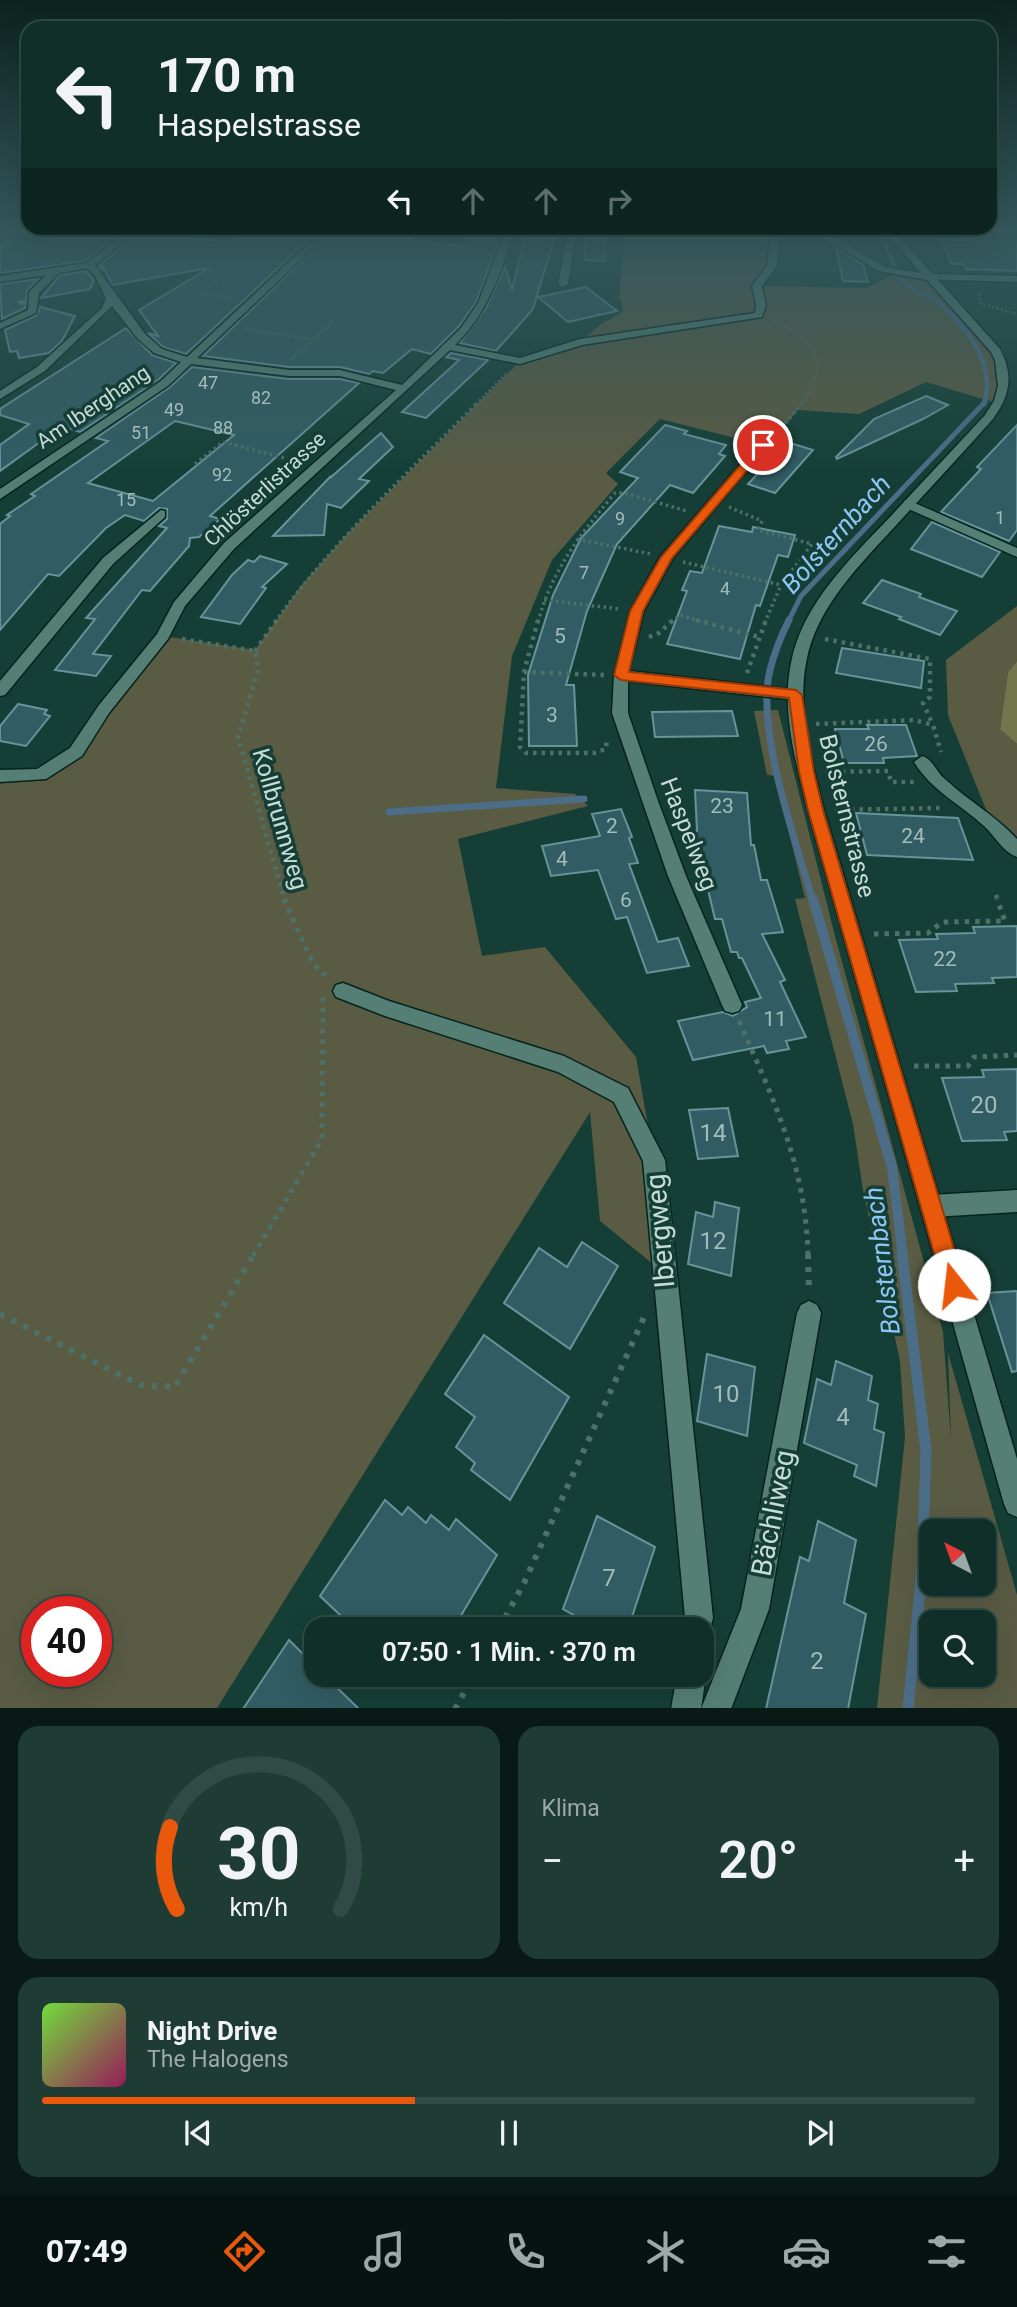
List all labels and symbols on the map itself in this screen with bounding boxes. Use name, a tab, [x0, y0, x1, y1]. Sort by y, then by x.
street label: Am Iberghang	[32, 360, 154, 454]
house number: 47	[198, 372, 218, 393]
house number: 82	[251, 387, 271, 408]
house number: 49	[164, 399, 184, 420]
pin	[733, 415, 793, 475]
house number: 88	[213, 417, 233, 438]
house number: 51	[131, 422, 151, 443]
street label: Chlösterlistrasse	[199, 427, 331, 551]
house number: 92	[212, 464, 232, 485]
water label: Bolsternbach	[775, 469, 897, 599]
house number: 15	[116, 489, 136, 510]
house number: 1	[995, 507, 1005, 528]
house number: 9	[615, 508, 625, 529]
house number: 7	[579, 562, 589, 583]
house number: 4	[720, 578, 730, 599]
house number: 5	[554, 624, 566, 648]
house number: 3	[546, 703, 558, 727]
street label: Bolsternstrasse	[813, 731, 881, 901]
house number: 26	[864, 732, 888, 756]
street label: Kollbrunnweg	[246, 745, 314, 893]
street label: Haspelweg	[655, 774, 723, 894]
house number: 23	[710, 794, 734, 818]
house number: 2	[606, 814, 618, 838]
house number: 24	[901, 824, 925, 848]
house number: 4	[556, 847, 568, 871]
house number: 6	[620, 888, 632, 912]
house number: 22	[933, 947, 957, 971]
house number: 11	[763, 1007, 787, 1031]
house number: 20	[971, 1091, 997, 1119]
house number: 14	[700, 1119, 726, 1147]
street label: Ibergweg	[639, 1172, 681, 1290]
water label: Bolsternbach	[858, 1186, 906, 1336]
house number: 12	[700, 1227, 726, 1255]
position arrow	[917, 1248, 991, 1322]
house number: 10	[713, 1380, 739, 1408]
house number: 4	[836, 1403, 850, 1431]
street label: Bächliweg	[745, 1447, 801, 1579]
north arrow	[919, 1519, 996, 1596]
house number: 7	[602, 1564, 616, 1592]
speed limit sign: 40	[21, 1596, 112, 1687]
house number: 2	[810, 1647, 824, 1675]

